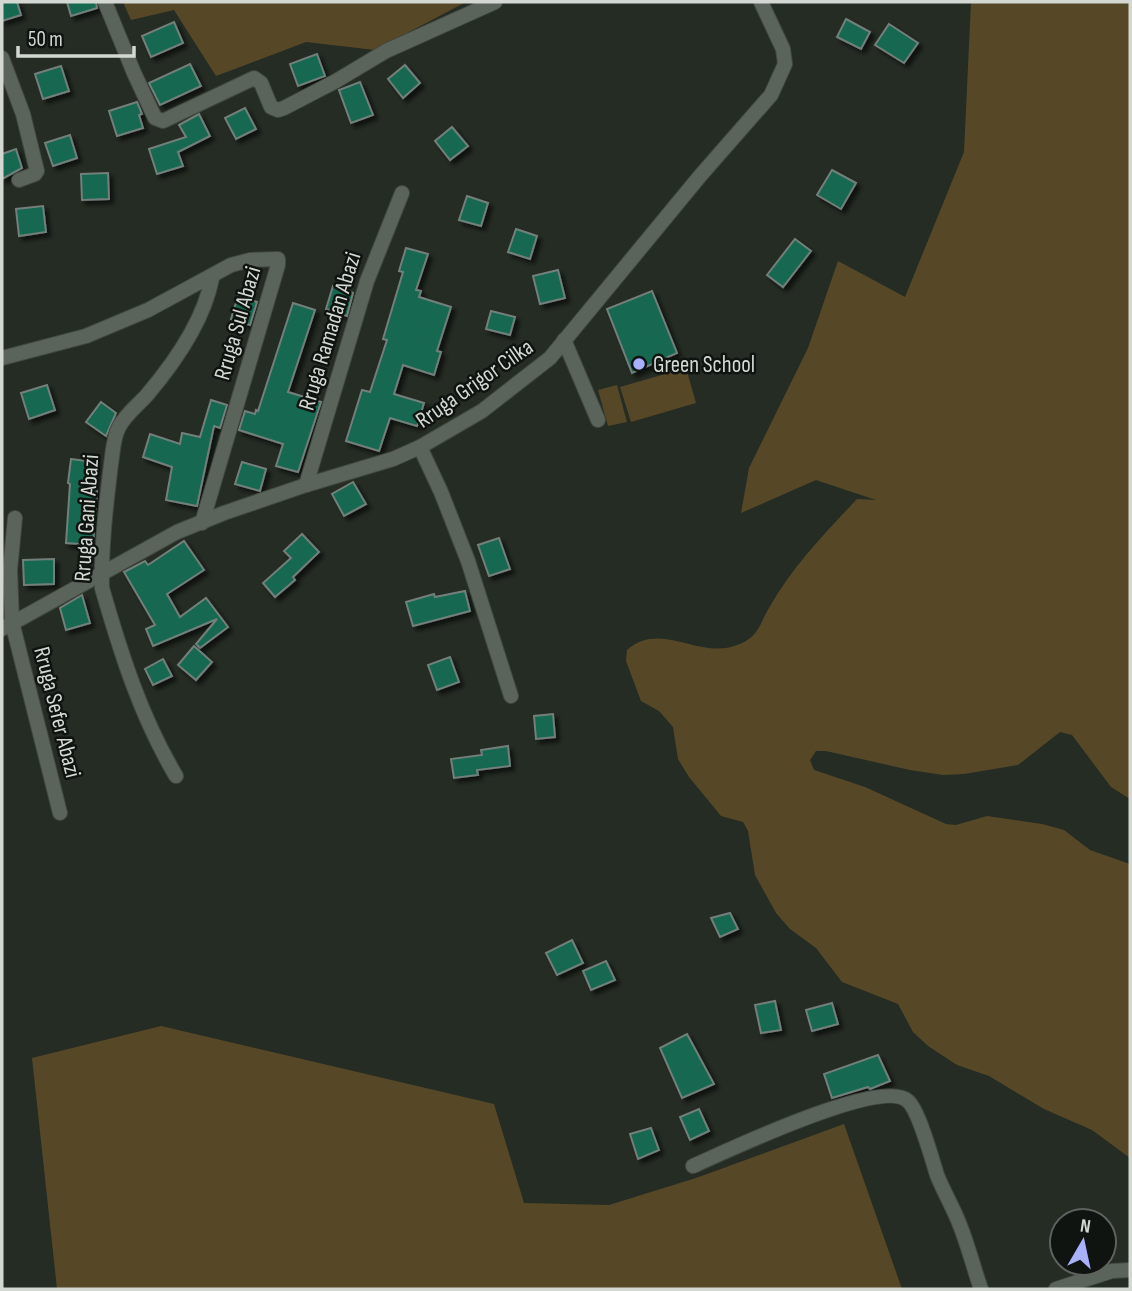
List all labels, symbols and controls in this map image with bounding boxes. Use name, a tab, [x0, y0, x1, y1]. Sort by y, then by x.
scale bar	[18, 14, 133, 58]
text: 50 m	[28, 27, 63, 52]
street label: Rruga Ramadan Abazi	[293, 249, 367, 414]
street label: Rruga Sul Abazi	[208, 263, 268, 383]
street label: Rruga Grigor Cilka	[410, 333, 539, 435]
place label: Green School	[653, 351, 755, 379]
marker: Green School	[631, 356, 647, 372]
street label: Rruga Gani Abazi	[69, 454, 105, 583]
street label: Rruga Sefer Abazi	[27, 644, 87, 781]
north arrow	[1048, 1207, 1118, 1277]
text: N	[1079, 1215, 1092, 1239]

